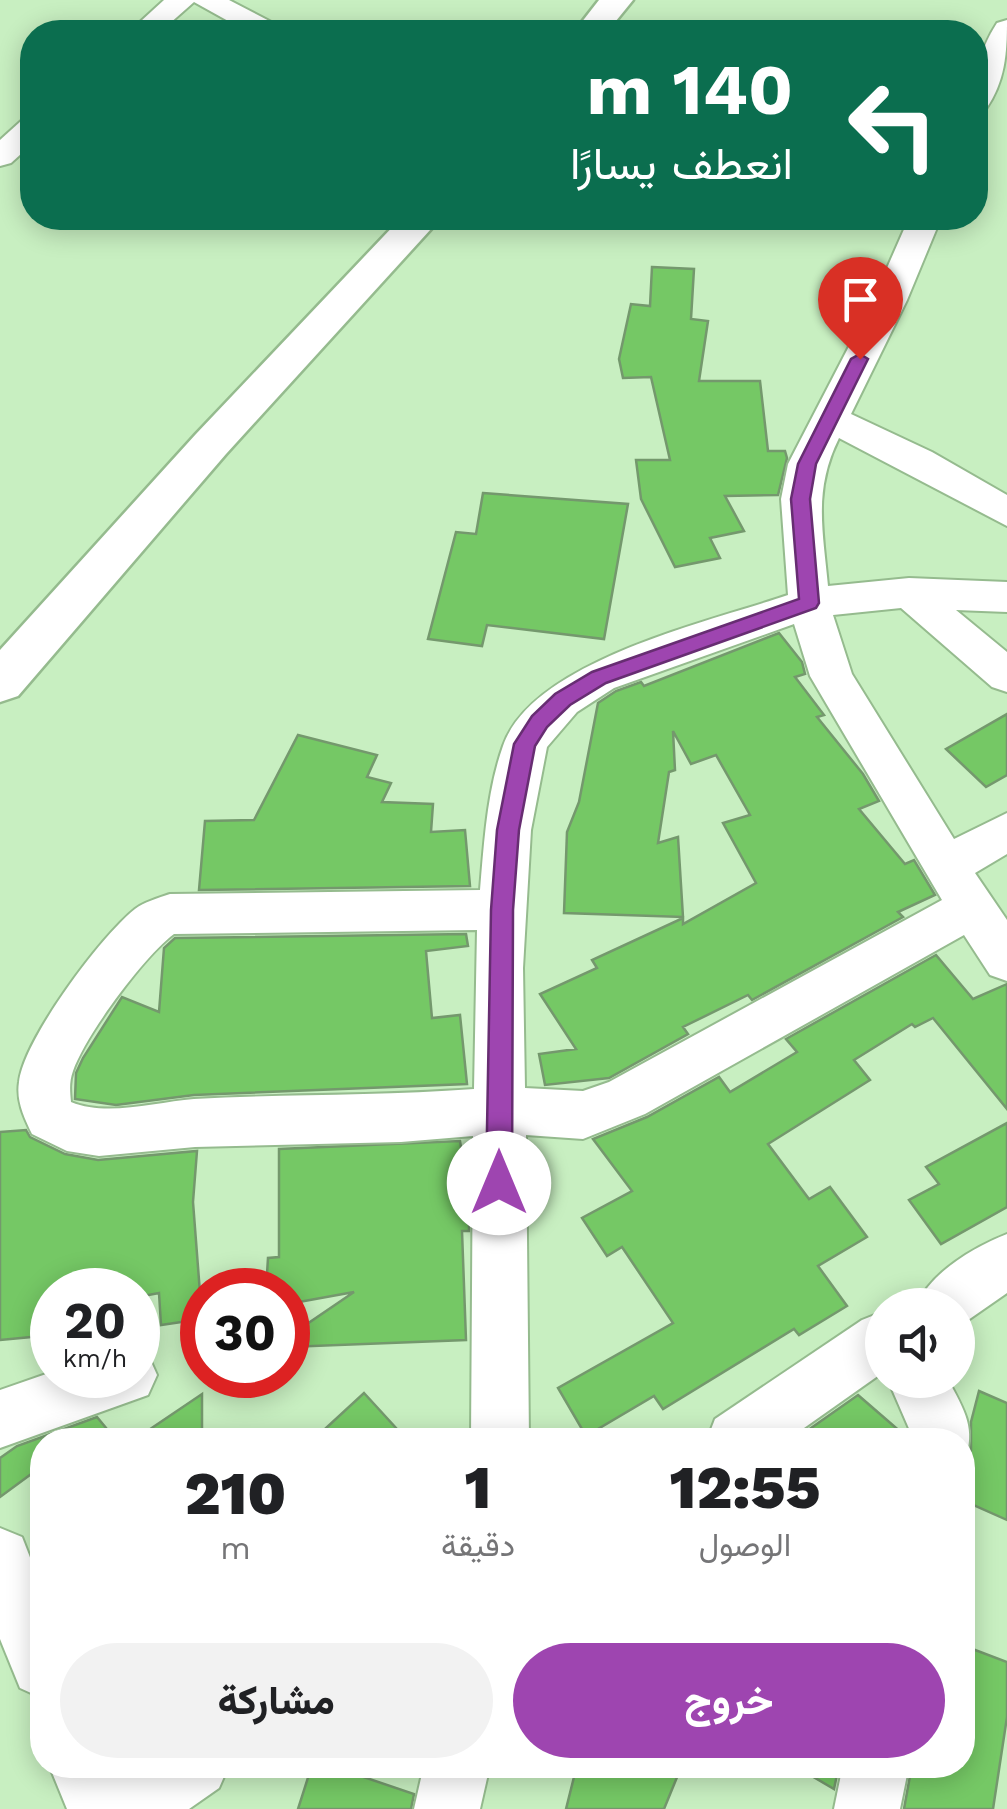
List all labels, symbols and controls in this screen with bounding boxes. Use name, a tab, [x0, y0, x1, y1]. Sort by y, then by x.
text: 140 m	[587, 49, 793, 131]
icon: left	[828, 60, 958, 190]
text: انعطف يسارًا	[570, 137, 793, 190]
pin	[818, 257, 903, 360]
icon: arrive	[833, 272, 888, 327]
position arrow	[447, 1131, 551, 1235]
speed limit sign: 30	[180, 1268, 310, 1398]
map controls	[865, 1288, 975, 1398]
button: sound	[865, 1288, 975, 1398]
text: 20	[64, 1291, 126, 1350]
text: km/h	[63, 1344, 127, 1373]
text: 1	[465, 1452, 491, 1523]
text: 12:55	[669, 1452, 821, 1523]
text: 210	[185, 1458, 286, 1529]
text: دقيقة	[441, 1526, 515, 1564]
text: الوصول	[699, 1526, 791, 1564]
text: m	[220, 1529, 251, 1567]
button: مشاركة	[60, 1643, 493, 1758]
button: خروج	[513, 1643, 945, 1758]

